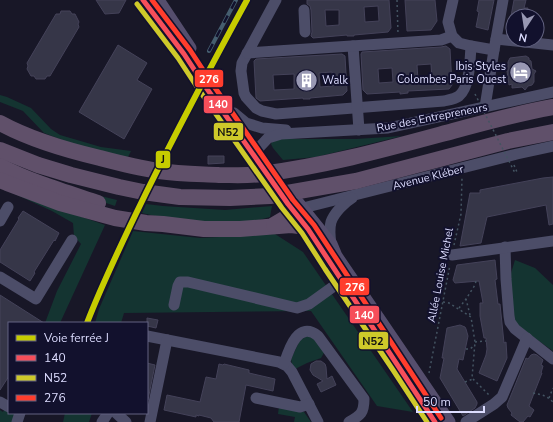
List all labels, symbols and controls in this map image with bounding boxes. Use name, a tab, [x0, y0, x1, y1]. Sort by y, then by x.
north arrow	[505, 8, 545, 48]
text: N	[517, 29, 529, 45]
place label: Ibis Styles Colombes Paris Ouest	[397, 59, 506, 87]
hotel icon: Ibis Styles Colombes Paris Ouest	[508, 59, 534, 85]
building icon: Walk	[294, 67, 320, 93]
line badge: 276	[194, 69, 224, 88]
text: 276	[199, 72, 219, 87]
place label: Walk	[322, 73, 349, 88]
line badge: 140	[203, 95, 233, 114]
text: 140	[208, 97, 228, 112]
street label: Rue des Entrepreneurs	[375, 99, 489, 136]
line badge: N52	[213, 122, 244, 141]
text: N52	[217, 125, 239, 140]
line badge: J	[155, 150, 171, 169]
text: J	[160, 152, 165, 167]
street label: Avenue Kléber	[391, 161, 465, 194]
street label: Allée Louise Michel	[424, 226, 457, 324]
line badge: 276	[339, 277, 370, 296]
text: 276	[345, 280, 365, 295]
line badge: 140	[349, 305, 380, 324]
text: 140	[354, 308, 374, 323]
legend	[8, 322, 148, 414]
text: Voie ferrée J	[43, 330, 109, 346]
line badge: N52	[358, 331, 389, 350]
text: N52	[362, 334, 384, 349]
text: 140	[44, 350, 66, 366]
text: N52	[44, 370, 67, 386]
scale bar	[417, 388, 484, 414]
text: 276	[44, 390, 66, 406]
text: 50 m	[423, 394, 451, 410]

